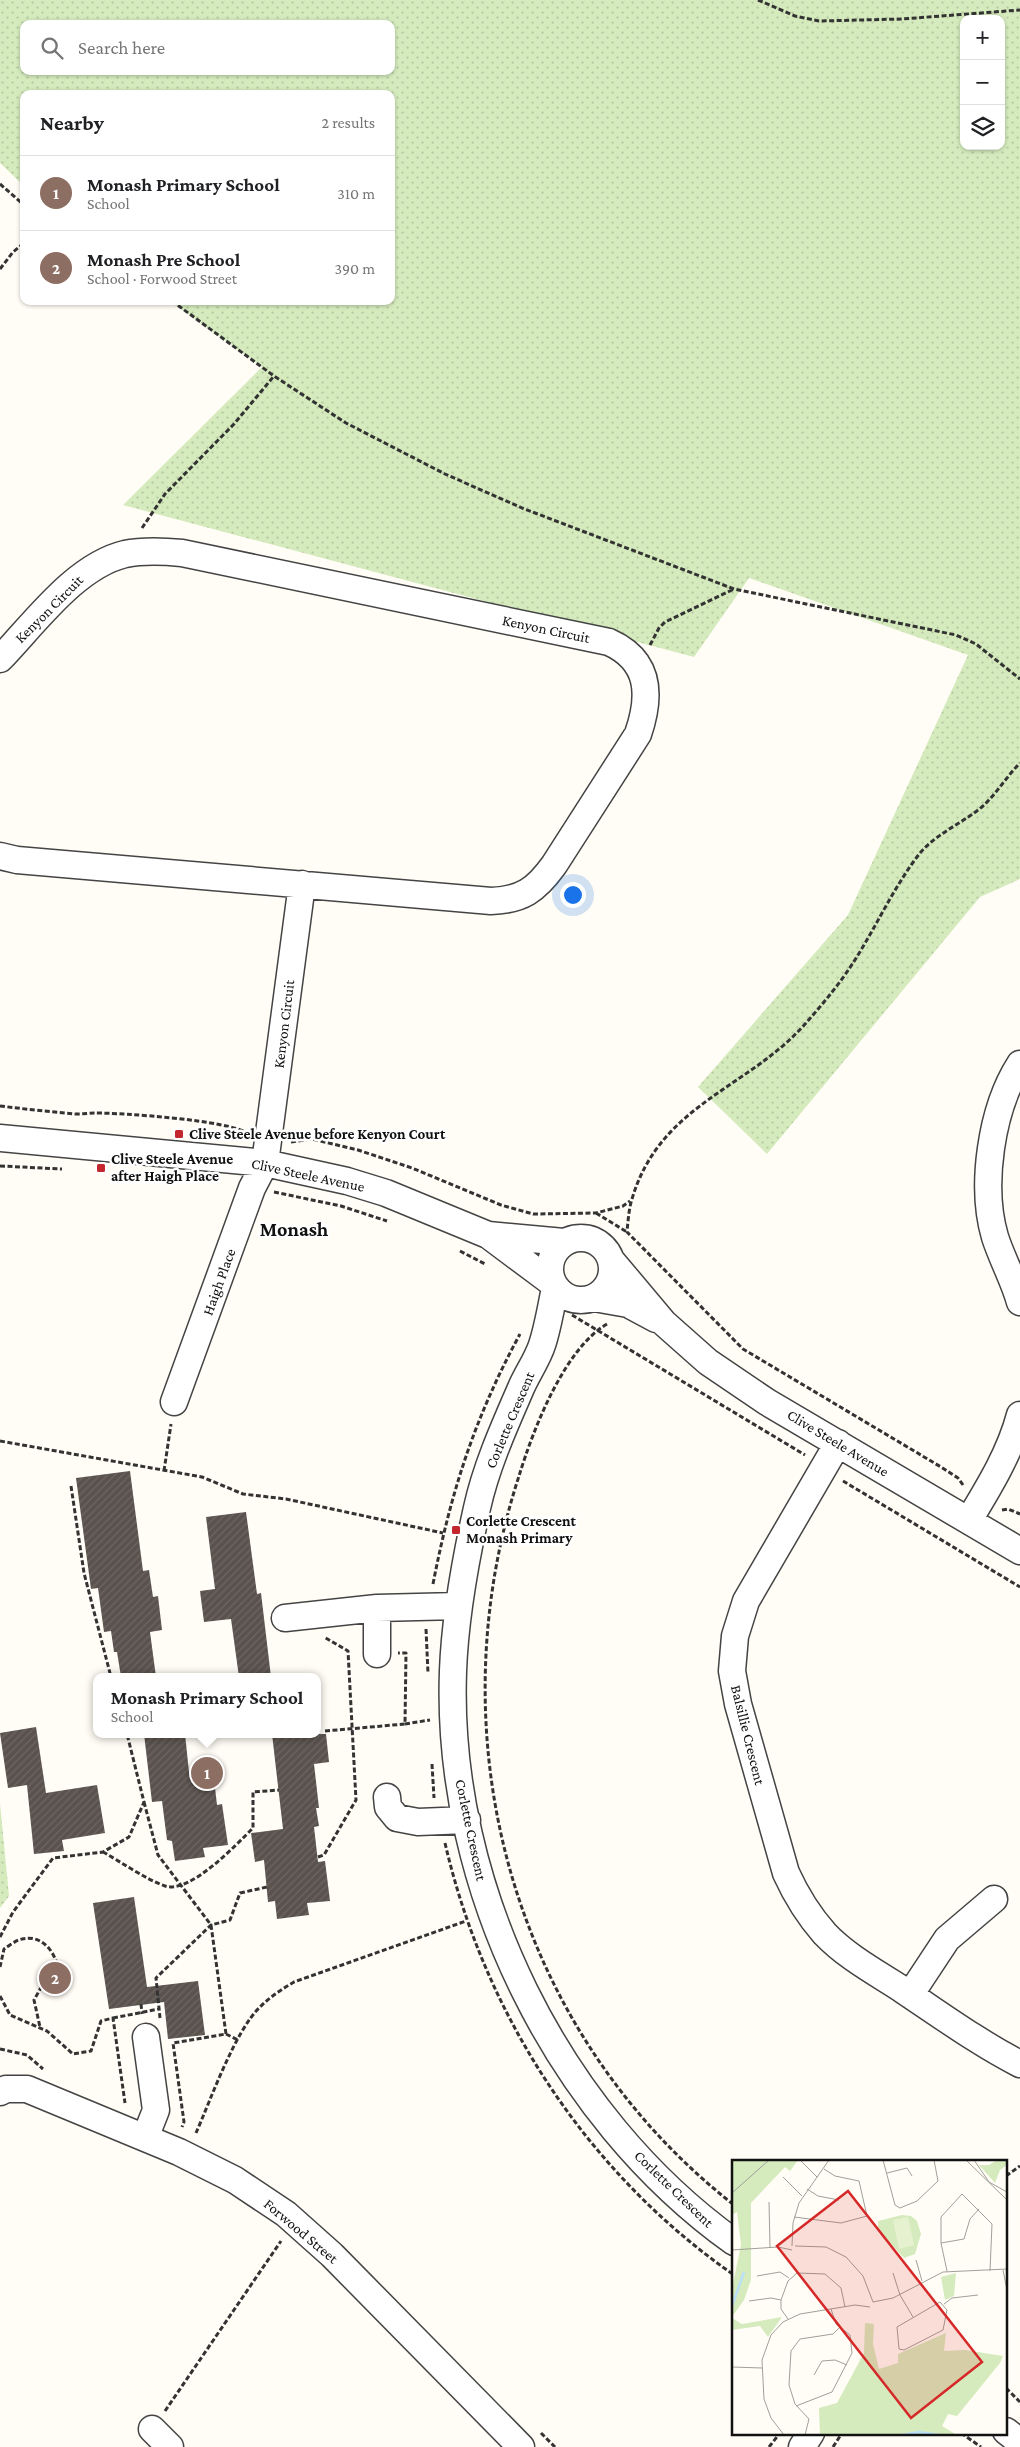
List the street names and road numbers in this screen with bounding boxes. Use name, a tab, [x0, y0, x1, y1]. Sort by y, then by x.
street label: Kenyon Circuit	[12, 571, 88, 647]
street label: Kenyon Circuit	[501, 612, 592, 647]
street label: Kenyon Circuit	[271, 978, 298, 1069]
street label: Clive Steele Avenue	[250, 1155, 367, 1195]
street label: Haigh Place	[200, 1246, 240, 1318]
street label: Corlette Crescent	[482, 1368, 538, 1471]
street label: Clive Steele Avenue	[784, 1406, 892, 1480]
street label: Balsillie Crescent	[728, 1683, 768, 1788]
street label: Corlette Crescent	[452, 1778, 490, 1883]
street label: Corlette Crescent	[631, 2147, 717, 2231]
street label: Forwood Street	[261, 2195, 342, 2267]

